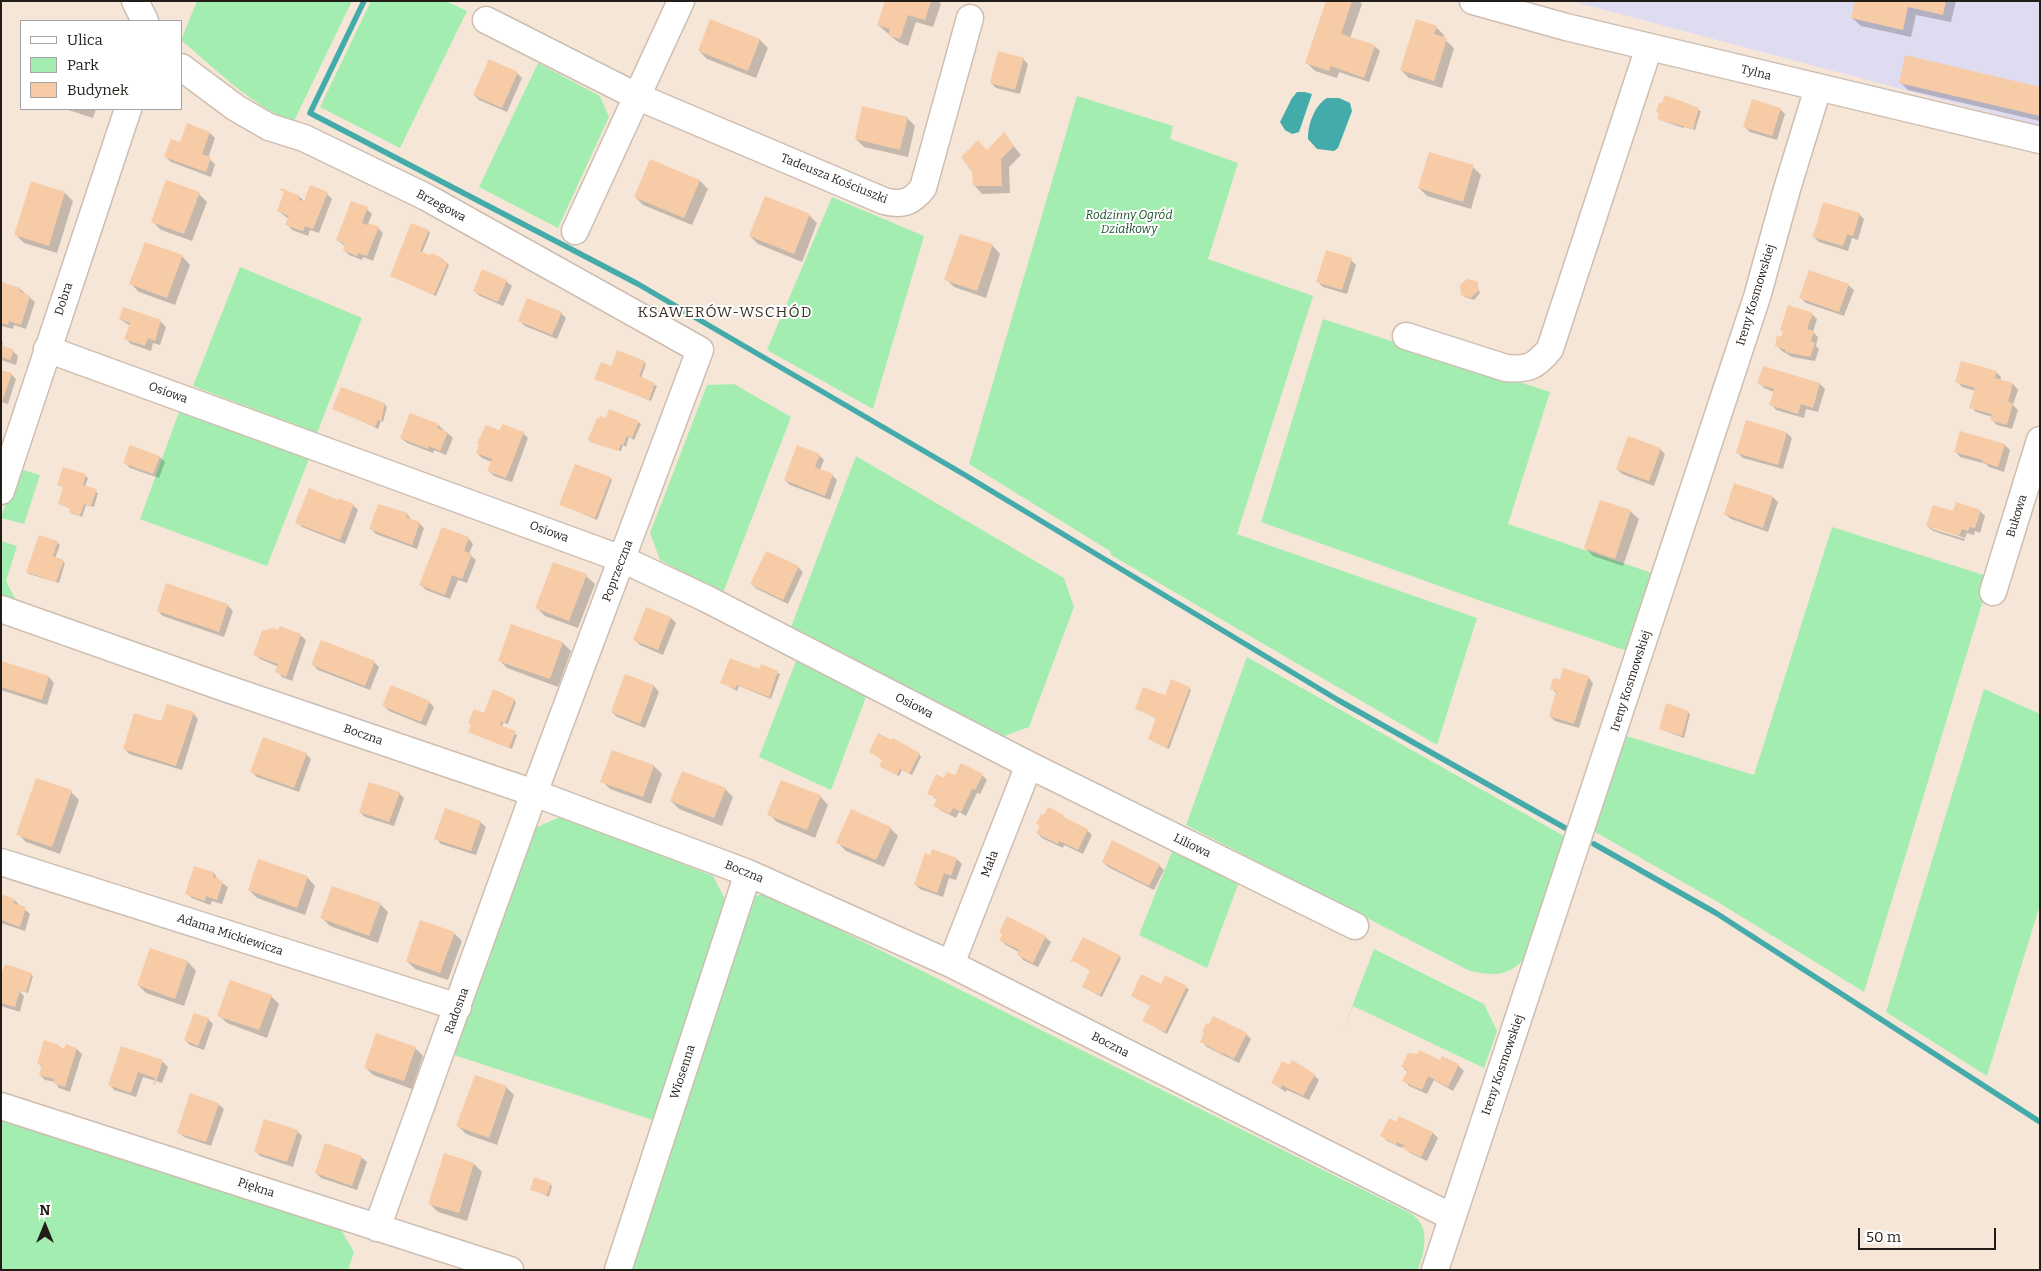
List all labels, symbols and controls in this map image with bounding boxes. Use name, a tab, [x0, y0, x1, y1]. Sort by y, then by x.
legend	[20, 20, 182, 110]
text: Ulica	[67, 31, 103, 49]
text: Park	[67, 56, 99, 74]
street label: Tylna	[1739, 62, 1773, 84]
text: Budynek	[67, 81, 128, 99]
street label: Tadeusza Kościuszki	[778, 151, 890, 207]
street label: Brzegowa	[414, 187, 468, 225]
park label: Rodzinny Ogród Działkowy	[1086, 209, 1172, 237]
street label: Ireny Kosmowskiej	[1734, 243, 1778, 347]
street label: Dobra	[52, 281, 76, 317]
district label: KSAWERÓW-WSCHÓD	[636, 304, 814, 322]
street label: Osiowa	[146, 379, 190, 407]
street label: Bukowa	[2004, 493, 2030, 539]
street label: Osiowa	[527, 518, 571, 546]
street label: Poprzeczna	[600, 538, 636, 604]
street label: Ireny Kosmowskiej	[1608, 629, 1654, 733]
street label: Osiowa	[893, 690, 935, 722]
street label: Boczna	[341, 722, 385, 748]
street label: Liliowa	[1171, 831, 1213, 861]
street label: Mała	[978, 849, 1002, 879]
street label: Boczna	[722, 858, 766, 886]
street label: Adama Mickiewicza	[175, 911, 285, 959]
street label: Radosna	[442, 986, 472, 1036]
street label: Ireny Kosmowskiej	[1479, 1013, 1527, 1117]
street label: Boczna	[1089, 1029, 1131, 1061]
street label: Wiosenna	[667, 1043, 699, 1101]
street label: Piękna	[236, 1175, 276, 1201]
north arrow	[20, 1201, 70, 1251]
text: N	[40, 1202, 50, 1219]
scale bar	[1861, 1218, 1998, 1250]
text: 50 m	[1866, 1228, 1901, 1246]

